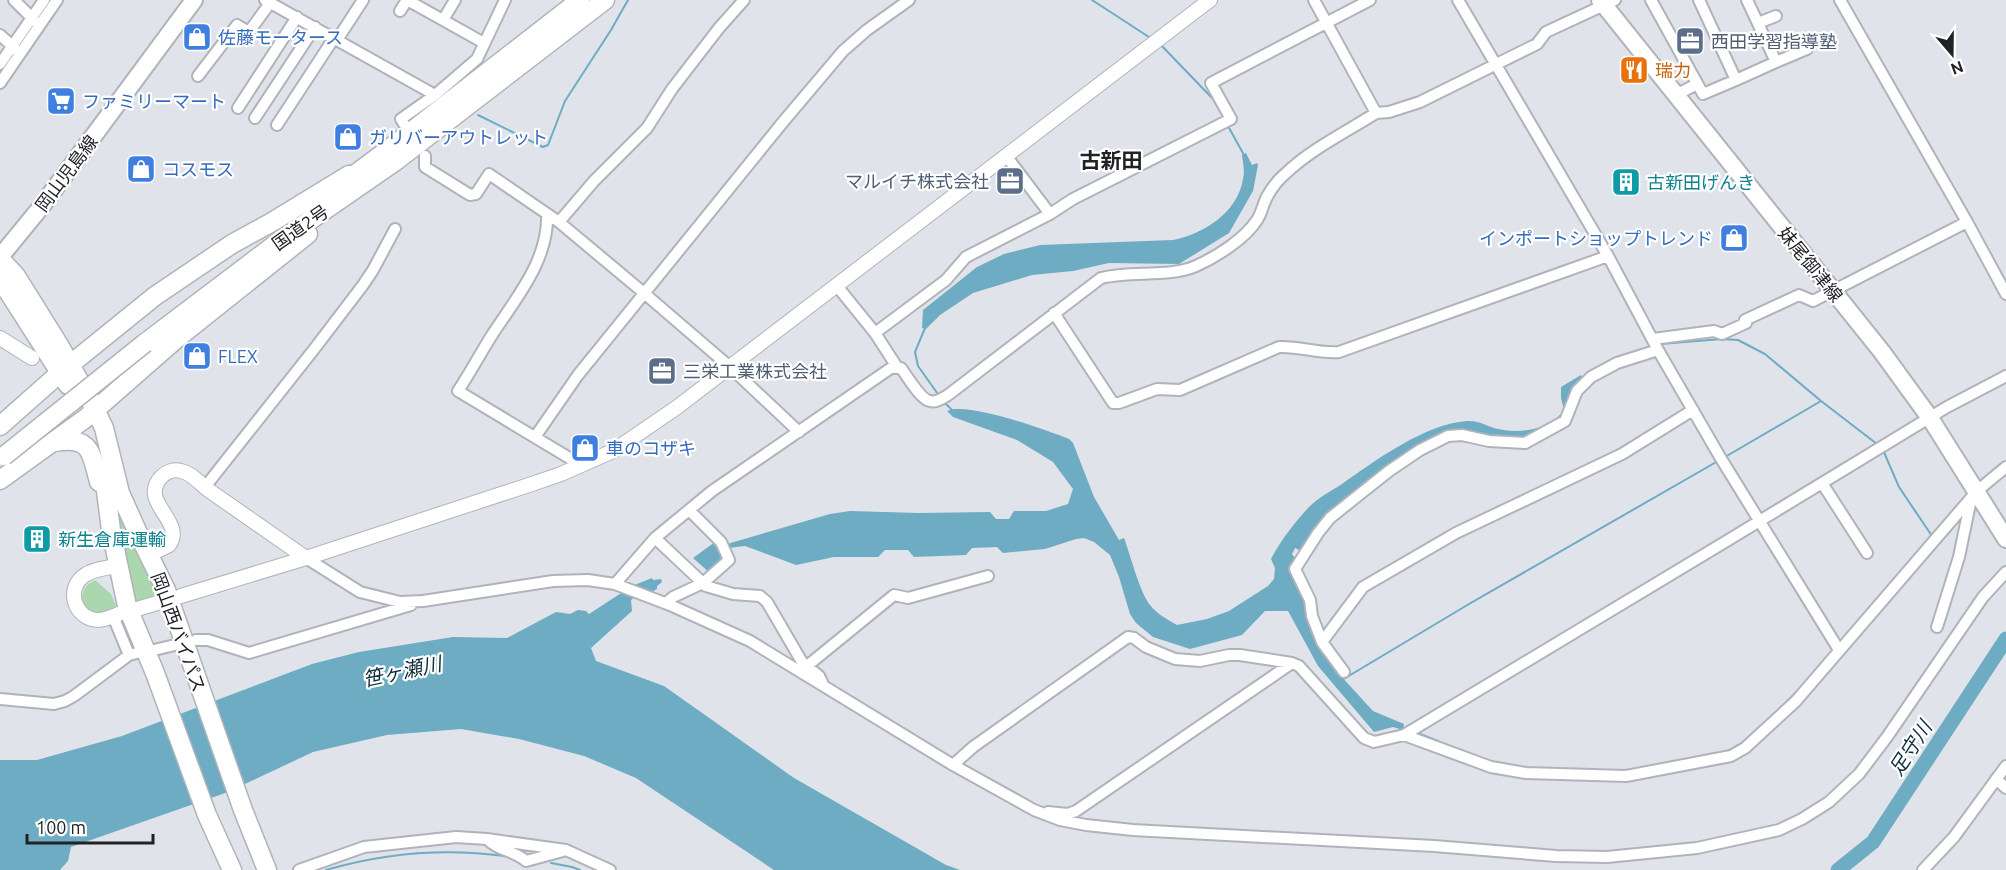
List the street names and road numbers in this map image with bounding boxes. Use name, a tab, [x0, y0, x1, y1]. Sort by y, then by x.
street label: 岡山児島線	[31, 131, 101, 215]
street label: 国道2号	[268, 200, 332, 254]
street label: 妹尾御津線	[1775, 223, 1847, 305]
street label: 岡山西バイパス	[148, 570, 210, 694]

